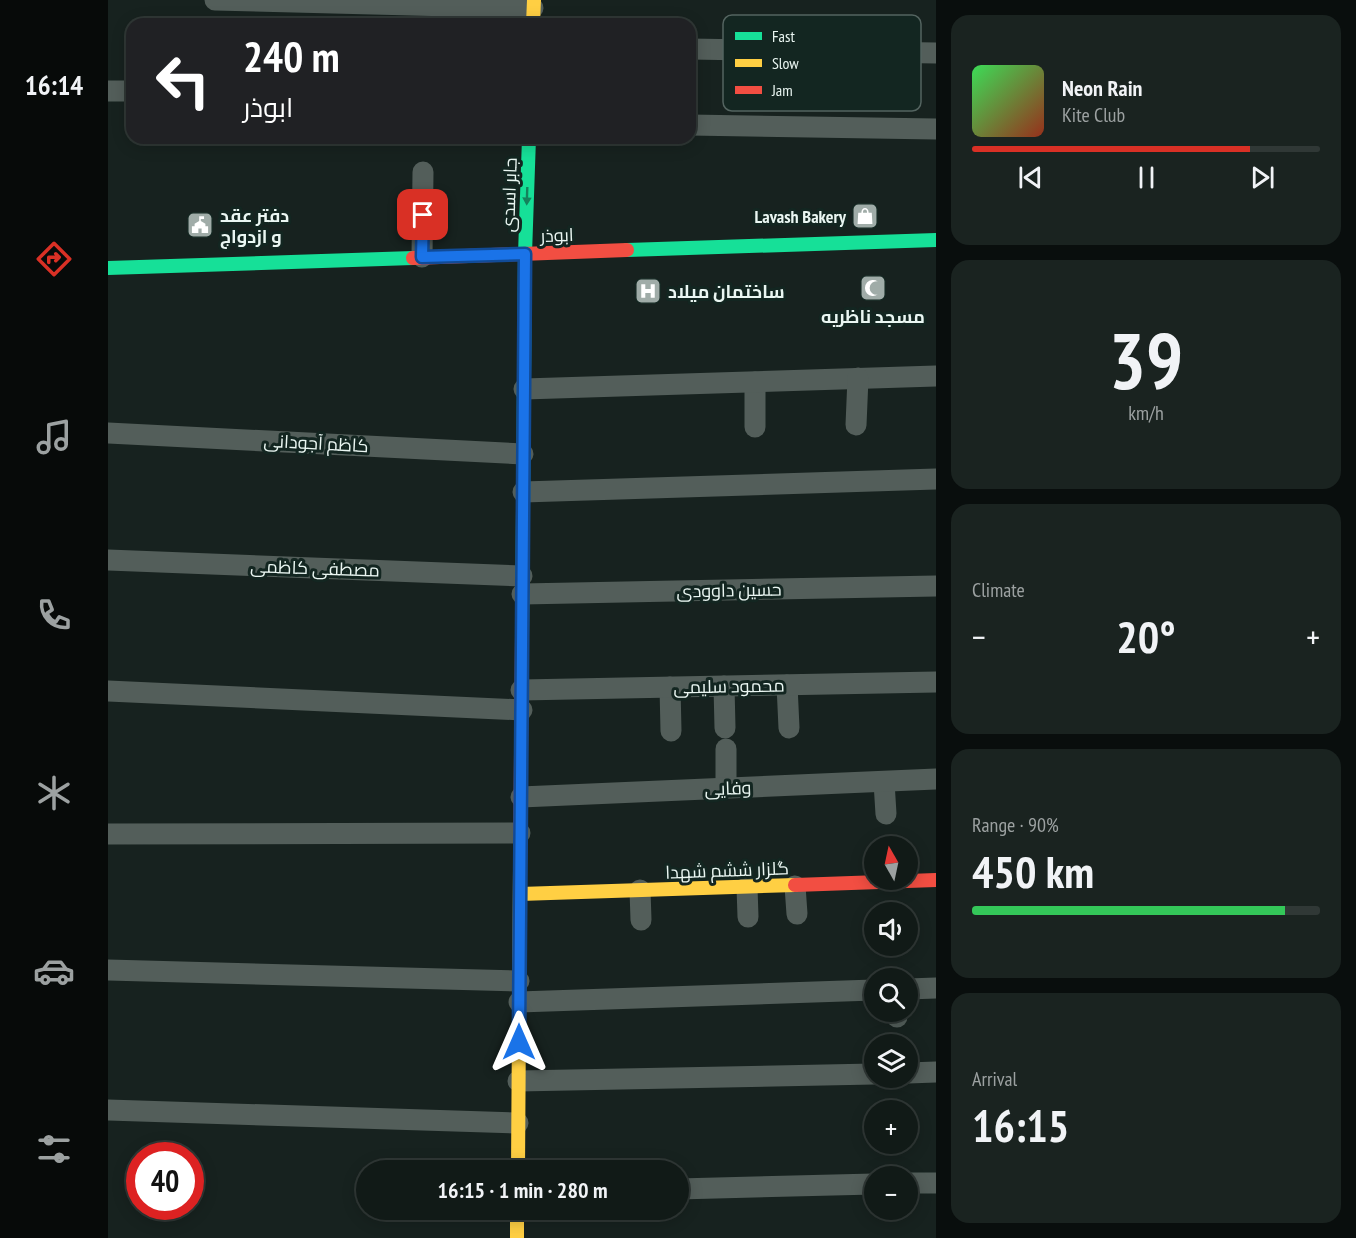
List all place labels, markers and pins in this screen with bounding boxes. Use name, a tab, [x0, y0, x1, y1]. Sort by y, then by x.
pin	[397, 189, 448, 240]
shop icon: Lavash Bakery	[850, 201, 880, 231]
place label: دفتر عقد و ازدواج	[220, 204, 289, 249]
place label: Lavash Bakery	[755, 205, 847, 228]
public building icon: دفتر عقد و ازدواج	[185, 210, 215, 240]
mosque icon: مسجد ناظریه	[858, 273, 888, 303]
hospital icon: ساختمان میلاد	[633, 276, 663, 306]
place label: ساختمان میلاد	[668, 280, 785, 303]
place label: مسجد ناظریه	[821, 305, 925, 328]

